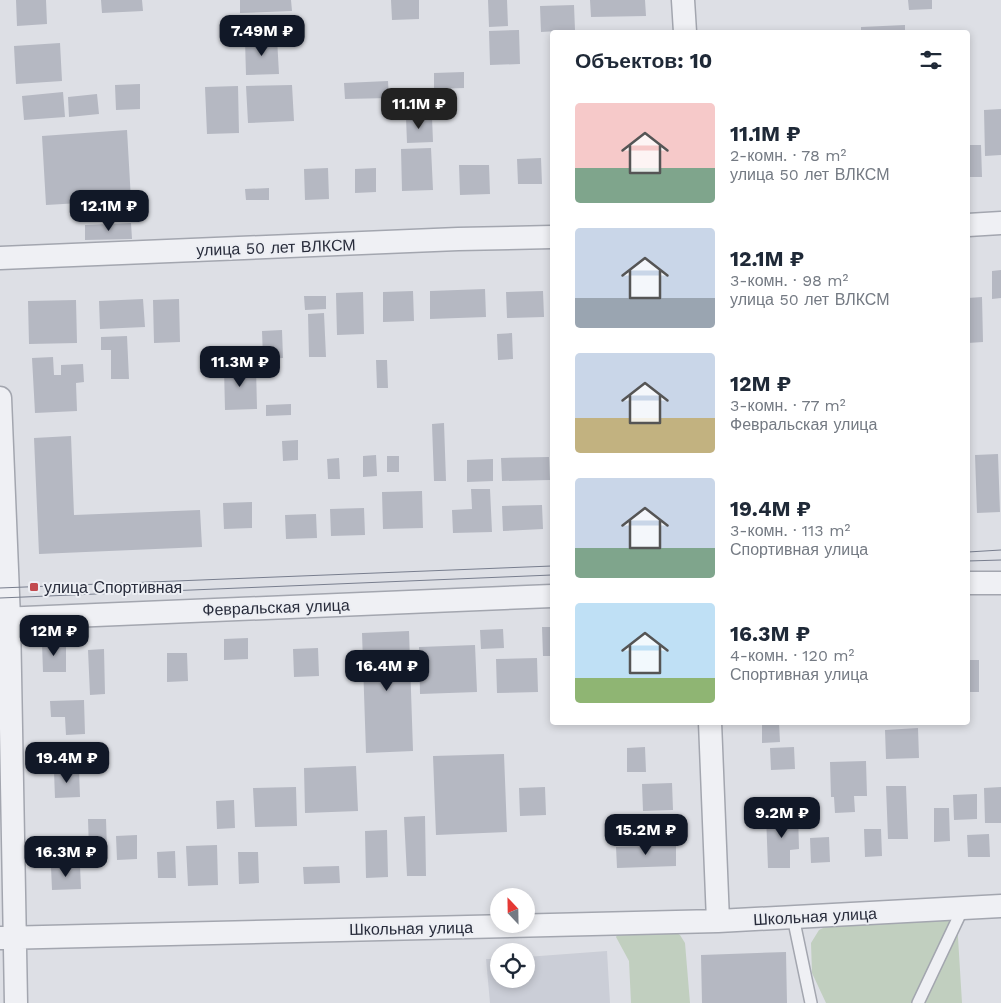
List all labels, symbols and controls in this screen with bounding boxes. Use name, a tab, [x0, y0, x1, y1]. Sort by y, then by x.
pin: 7.49M ₽	[216, 15, 308, 57]
text: 7.49M ₽	[231, 21, 293, 40]
icon: filters	[917, 46, 945, 74]
text: Объектов: 10	[575, 48, 712, 73]
pin: 11.1M ₽	[373, 88, 465, 130]
text: 11.1M ₽	[392, 94, 446, 113]
text: 11.1M ₽	[730, 121, 801, 146]
icon: home	[615, 123, 675, 183]
text: 2-комн. · 78 m²	[730, 146, 846, 165]
text: улица 50 лет ВЛКСМ	[730, 165, 889, 184]
pin: 12.1M ₽	[63, 190, 155, 232]
text: 12.1M ₽	[81, 196, 137, 215]
street label: улица 50 лет ВЛКСМ	[196, 235, 356, 260]
text: 12.1M ₽	[730, 246, 804, 271]
icon: home	[615, 248, 675, 308]
text: 3-комн. · 98 m²	[730, 271, 848, 290]
text: улица 50 лет ВЛКСМ	[730, 290, 889, 309]
pin: 11.3M ₽	[194, 346, 286, 388]
text: 11.3M ₽	[211, 352, 269, 371]
text: 12M ₽	[730, 371, 791, 396]
icon: home	[615, 373, 675, 433]
text: 3-комн. · 77 m²	[730, 396, 846, 415]
text: Февральская улица	[730, 415, 877, 434]
text: 19.4M ₽	[730, 496, 811, 521]
icon: home	[615, 498, 675, 558]
text: 3-комн. · 113 m²	[730, 521, 850, 540]
text: Спортивная улица	[730, 540, 868, 559]
place label: улица Спортивная	[44, 578, 182, 597]
marker: улица Спортивная	[28, 581, 40, 593]
street label: Февральская улица	[202, 595, 350, 620]
pin: 12M ₽	[19, 614, 89, 657]
text: 12M ₽	[31, 621, 77, 640]
text: 16.3M ₽	[730, 621, 810, 646]
icon: home	[615, 623, 675, 683]
text: 4-комн. · 120 m²	[730, 646, 854, 665]
pin: 16.4M ₽	[341, 650, 433, 692]
text: 16.4M ₽	[356, 656, 418, 675]
text: Спортивная улица	[730, 665, 868, 684]
pin: 19.4M ₽	[21, 742, 113, 784]
text: 19.4M ₽	[36, 748, 98, 767]
pin: 9.2M ₽	[741, 796, 823, 839]
text: 9.2M ₽	[755, 803, 809, 822]
pin: 15.2M ₽	[600, 814, 692, 856]
text: 15.2M ₽	[616, 820, 676, 839]
pin: 16.3M ₽	[20, 836, 112, 878]
text: 16.3M ₽	[35, 842, 97, 861]
north arrow	[490, 888, 535, 932]
map controls	[490, 888, 535, 988]
street label: Школьная улица	[753, 904, 877, 929]
street label: Школьная улица	[349, 918, 473, 939]
button: locate	[490, 943, 535, 988]

